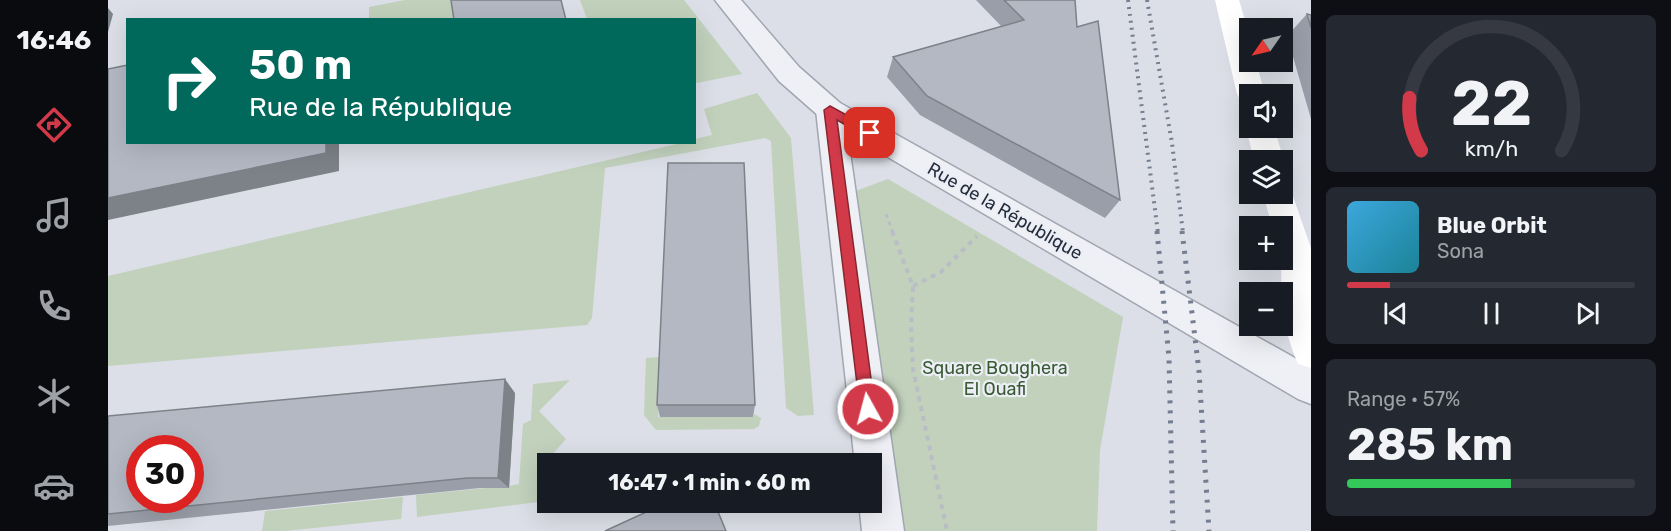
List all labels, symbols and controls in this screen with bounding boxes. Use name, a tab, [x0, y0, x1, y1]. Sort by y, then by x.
north arrow	[1239, 18, 1293, 72]
map controls	[1239, 18, 1293, 336]
text: 16:46	[17, 24, 91, 56]
text: 50 m	[249, 40, 352, 90]
icon: right	[150, 42, 228, 120]
text: 22	[1450, 67, 1532, 141]
button: sound	[1239, 84, 1293, 138]
text: Rue de la République	[249, 91, 512, 123]
icon: directions	[33, 104, 75, 146]
pin	[844, 107, 895, 158]
icon: arrive	[853, 116, 886, 149]
text: km/h	[1464, 136, 1518, 161]
button: layers	[1239, 150, 1293, 204]
street label: Rue de la République	[924, 158, 1086, 264]
icon: music	[33, 194, 75, 236]
text: Blue Orbit	[1437, 212, 1547, 239]
button: +	[1239, 216, 1293, 270]
text: Sona	[1437, 239, 1484, 263]
button: −	[1239, 282, 1293, 336]
icon: phone	[33, 285, 75, 327]
icon: previous	[1379, 297, 1412, 330]
icon: pause	[1475, 297, 1508, 330]
icon: next	[1571, 297, 1604, 330]
park label: Square Boughera El Ouafi	[922, 357, 1068, 400]
icon: climate	[33, 375, 75, 417]
position arrow	[836, 377, 900, 441]
text: Range · 57%	[1347, 387, 1460, 411]
text: 285 km	[1347, 418, 1513, 471]
speed limit sign: 30	[126, 435, 204, 513]
icon: car	[33, 465, 75, 507]
text: 16:47 · 1 min · 60 m	[608, 469, 811, 496]

